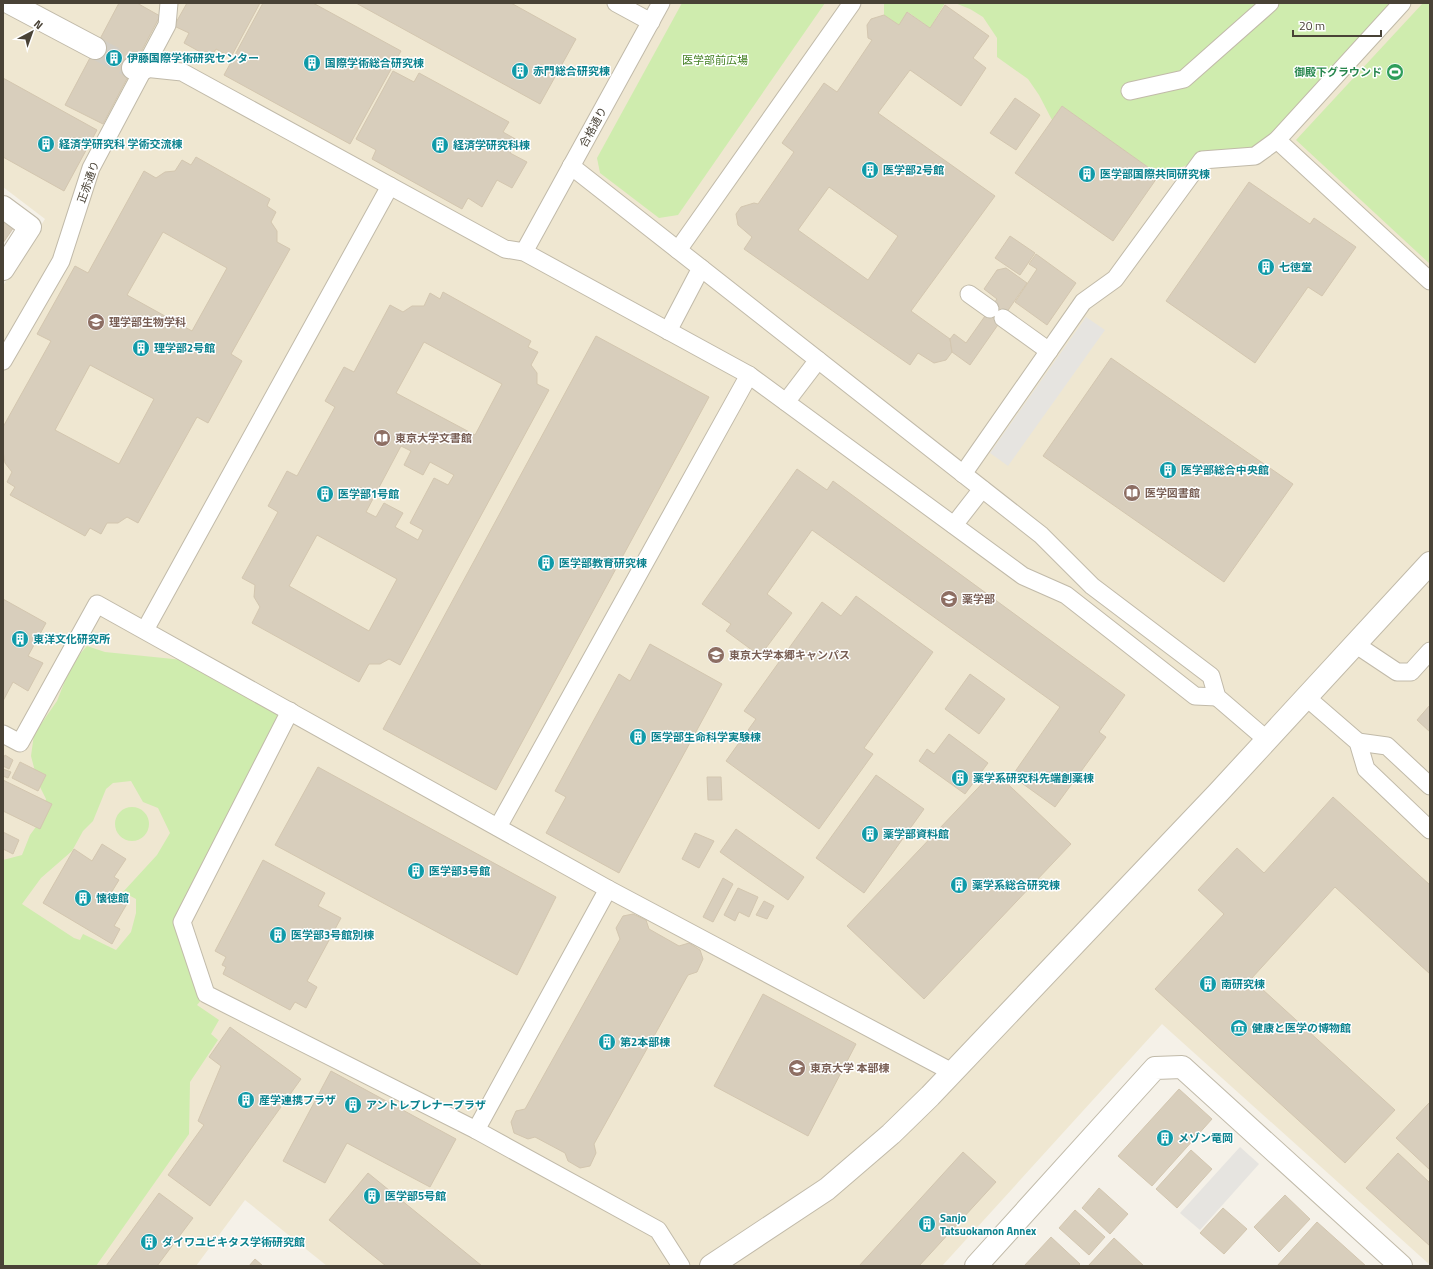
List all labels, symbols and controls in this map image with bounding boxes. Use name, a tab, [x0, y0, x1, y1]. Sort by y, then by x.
north arrow	[12, 12, 52, 52]
scale bar	[1293, 12, 1381, 38]
text: N	[30, 16, 47, 33]
text: 20 m	[1299, 16, 1325, 35]
building icon: 伊藤国際学術研究センター	[104, 48, 124, 68]
place label: 伊藤国際学術研究センター	[127, 50, 259, 66]
park label: 医学部前広場	[682, 52, 748, 68]
building icon: 国際学術総合研究棟	[302, 53, 322, 73]
place label: 国際学術総合研究棟	[325, 55, 424, 71]
building icon: 赤門総合研究棟	[510, 61, 530, 81]
sports icon: 御殿下グラウンド	[1385, 62, 1405, 82]
place label: 赤門総合研究棟	[533, 63, 610, 79]
place label: 御殿下グラウンド	[1294, 64, 1382, 80]
street label: 合格通り	[575, 104, 611, 150]
building icon: 経済学研究科 学術交流棟	[36, 134, 56, 154]
building icon: 経済学研究科棟	[430, 135, 450, 155]
place label: 経済学研究科 学術交流棟	[59, 136, 182, 152]
place label: 経済学研究科棟	[453, 137, 530, 153]
street label: 正赤通り	[73, 159, 103, 205]
building icon: 医学部2号館	[860, 160, 880, 180]
place label: 医学部2号館	[883, 162, 944, 178]
building icon: 医学部国際共同研究棟	[1077, 164, 1097, 184]
place label: 医学部国際共同研究棟	[1100, 166, 1210, 182]
building icon: 七徳堂	[1256, 257, 1276, 277]
place label: 七徳堂	[1279, 259, 1312, 275]
school or university icon: 理学部生物学科	[86, 312, 106, 332]
place label: 理学部生物学科	[109, 314, 186, 330]
building icon: 理学部2号館	[131, 338, 151, 358]
place label: 理学部2号館	[154, 340, 215, 356]
library icon: 東京大学文書館	[372, 428, 392, 448]
place label: 東京大学文書館	[395, 430, 472, 446]
building icon: 医学部総合中央館	[1158, 460, 1178, 480]
place label: 医学部総合中央館	[1181, 462, 1269, 478]
library icon: 医学図書館	[1122, 483, 1142, 503]
building icon: 医学部1号館	[315, 484, 335, 504]
place label: 医学図書館	[1145, 485, 1200, 501]
place label: 医学部1号館	[338, 486, 399, 502]
building icon: 医学部教育研究棟	[536, 553, 556, 573]
place label: 医学部教育研究棟	[559, 555, 647, 571]
school or university icon: 薬学部	[939, 589, 959, 609]
place label: 薬学部	[962, 591, 995, 607]
building icon: 東洋文化研究所	[10, 629, 30, 649]
place label: 東洋文化研究所	[33, 631, 110, 647]
school or university icon: 東京大学本郷キャンパス	[706, 645, 726, 665]
place label: 東京大学本郷キャンパス	[729, 647, 850, 663]
building icon: 医学部生命科学実験棟	[628, 727, 648, 747]
place label: 医学部生命科学実験棟	[651, 729, 761, 745]
building icon: 薬学系研究科先端創薬棟	[950, 768, 970, 788]
place label: 薬学系研究科先端創薬棟	[973, 770, 1094, 786]
building icon: 薬学部資料館	[860, 824, 880, 844]
place label: 薬学部資料館	[883, 826, 949, 842]
building icon: 医学部3号館	[406, 861, 426, 881]
place label: 医学部3号館	[429, 863, 490, 879]
building icon: 薬学系総合研究棟	[949, 875, 969, 895]
place label: 薬学系総合研究棟	[972, 877, 1060, 893]
building icon: 懐徳館	[73, 888, 93, 908]
place label: 懐徳館	[96, 890, 129, 906]
building icon: 医学部3号館別棟	[268, 925, 288, 945]
place label: 医学部3号館別棟	[291, 927, 374, 943]
building icon: 南研究棟	[1198, 974, 1218, 994]
place label: 南研究棟	[1221, 976, 1265, 992]
museum icon: 健康と医学の博物館	[1229, 1018, 1249, 1038]
place label: 健康と医学の博物館	[1251, 1020, 1351, 1036]
building icon: 第2本部棟	[597, 1032, 617, 1052]
place label: 第2本部棟	[620, 1034, 670, 1050]
school or university icon: 東京大学 本部棟	[787, 1058, 807, 1078]
place label: 東京大学 本部棟	[810, 1060, 889, 1076]
building icon: 産学連携プラザ	[236, 1090, 256, 1110]
place label: 産学連携プラザ	[259, 1092, 336, 1108]
building icon: アントレプレナープラザ	[343, 1095, 363, 1115]
place label: アントレプレナープラザ	[366, 1097, 486, 1113]
building icon: メゾン竜岡	[1155, 1128, 1175, 1148]
place label: メゾン竜岡	[1178, 1130, 1233, 1146]
building icon: 医学部5号館	[362, 1186, 382, 1206]
place label: 医学部5号館	[385, 1188, 446, 1204]
place label: Sanjo Tatsuokamon Annex	[940, 1210, 1037, 1239]
building icon: Sanjo Tatsuokamon Annex	[917, 1214, 937, 1234]
building icon: ダイワユビキタス学術研究館	[139, 1232, 159, 1252]
place label: ダイワユビキタス学術研究館	[162, 1234, 305, 1250]

